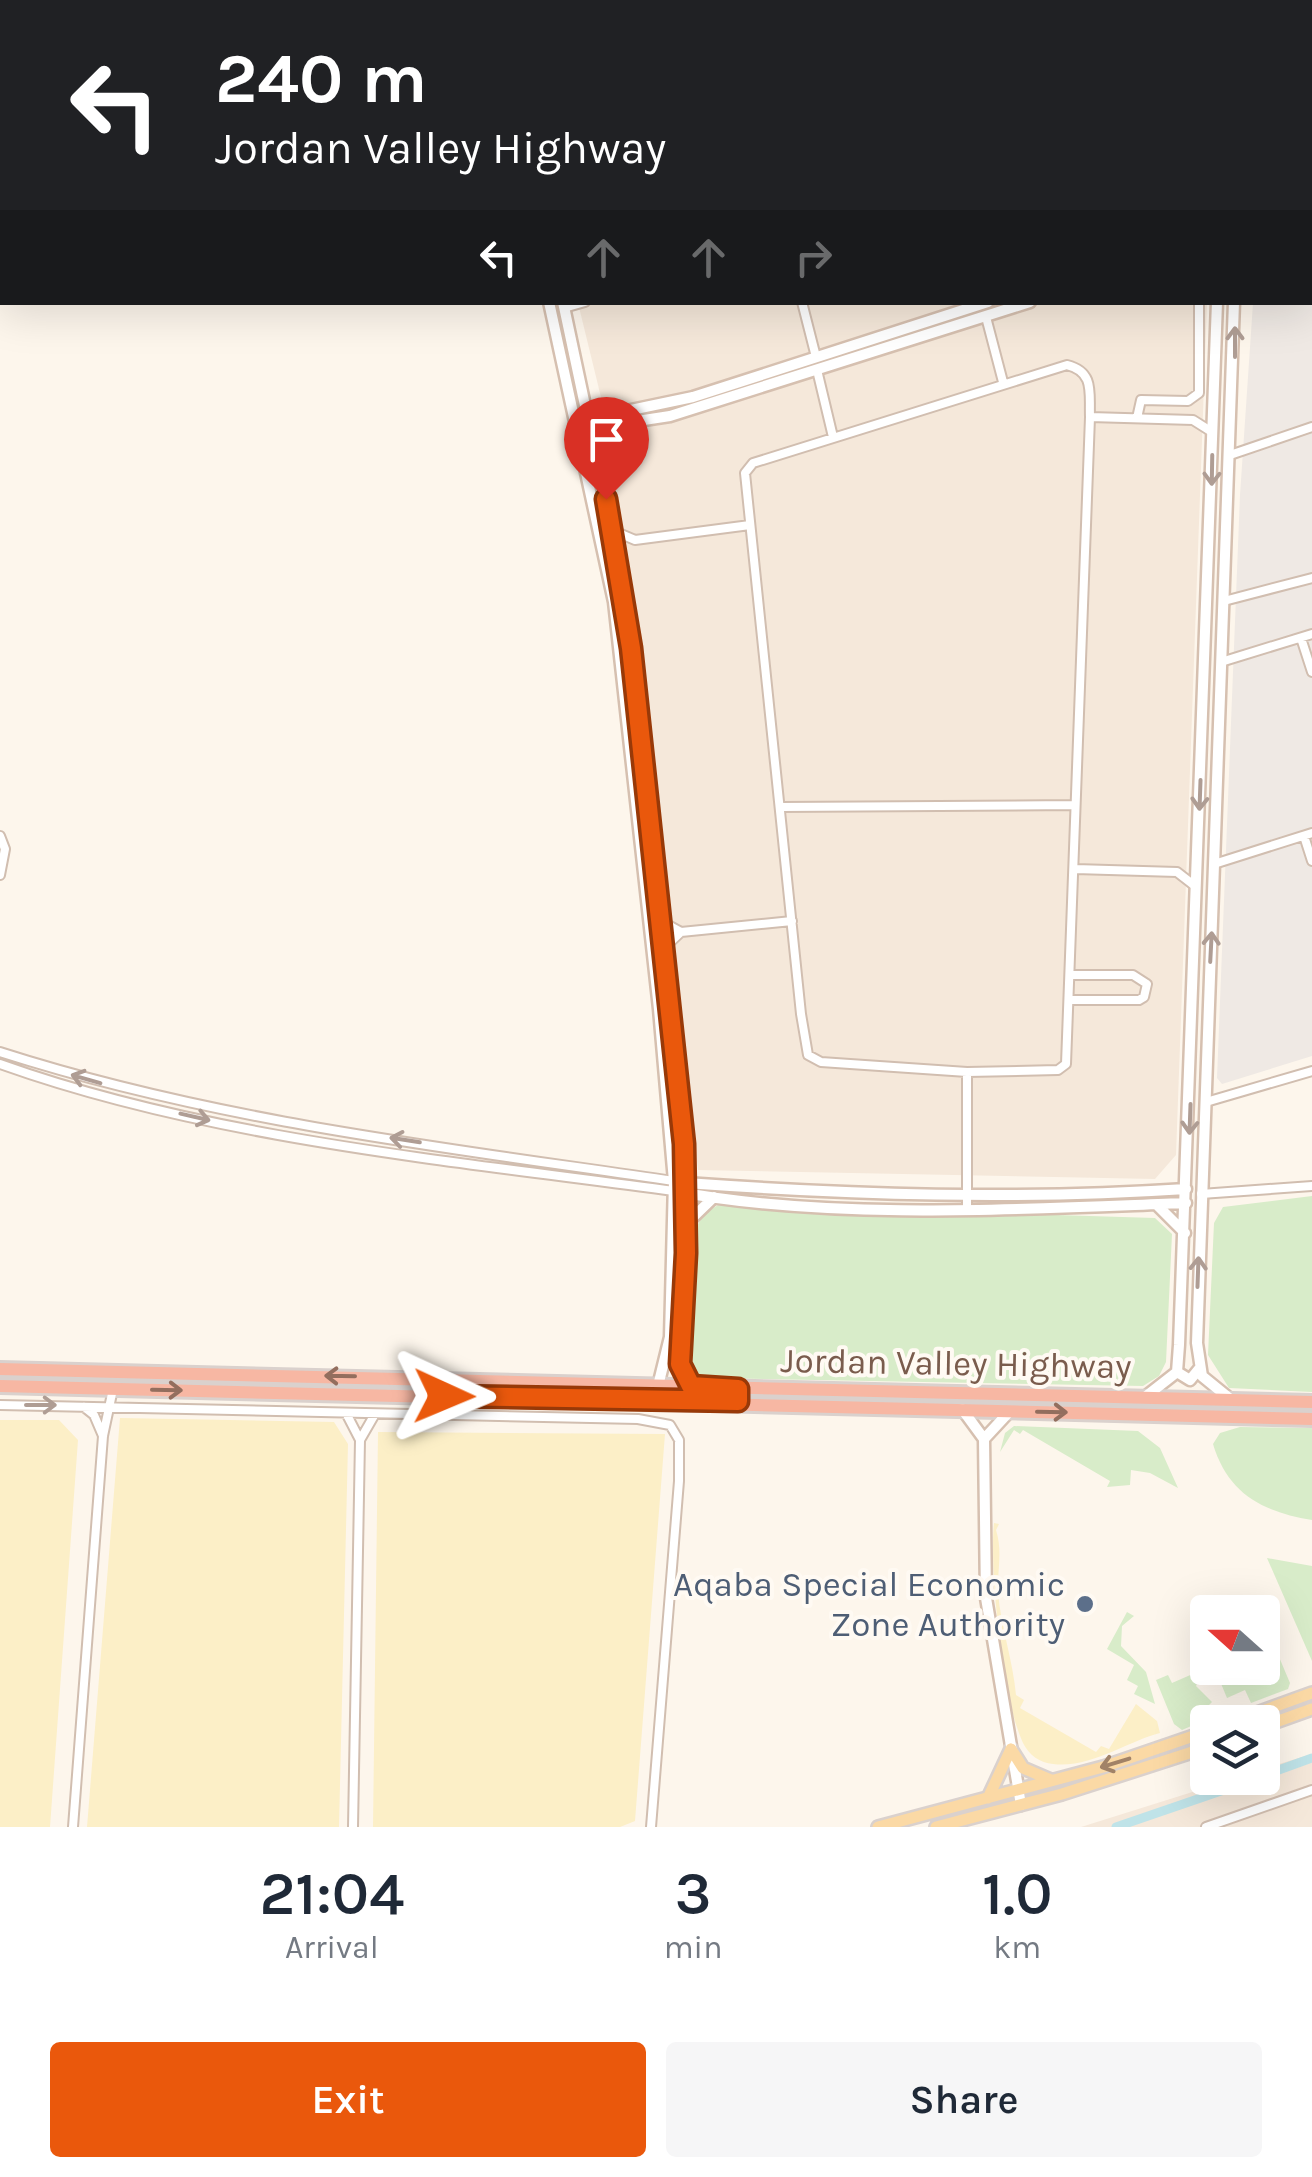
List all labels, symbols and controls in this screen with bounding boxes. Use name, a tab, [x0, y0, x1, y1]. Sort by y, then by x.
text: 240 m	[215, 38, 427, 120]
icon: left	[50, 40, 180, 170]
text: Jordan Valley Highway	[215, 122, 666, 174]
icon: left	[471, 230, 526, 285]
icon: ahead	[576, 230, 631, 285]
icon: ahead	[681, 230, 736, 285]
icon: right	[786, 230, 841, 285]
one-way arrow	[1226, 327, 1244, 360]
pin	[564, 397, 649, 500]
icon: arrive	[579, 412, 634, 467]
one-way arrow	[1203, 453, 1222, 485]
one-way arrow	[1191, 778, 1210, 810]
one-way arrow	[1202, 931, 1221, 963]
one-way arrow	[71, 1068, 102, 1087]
one-way arrow	[1180, 1103, 1199, 1135]
one-way arrow	[179, 1109, 211, 1127]
one-way arrow	[389, 1131, 422, 1149]
one-way arrow	[1189, 1256, 1208, 1288]
street label: Jordan Valley Highway	[780, 1340, 1132, 1387]
position arrow	[392, 1344, 496, 1448]
one-way arrow	[324, 1366, 356, 1385]
one-way arrow	[151, 1381, 183, 1400]
one-way arrow	[24, 1396, 57, 1414]
one-way arrow	[1036, 1402, 1068, 1422]
place label: Aqaba Special Economic Zone Authority	[673, 1564, 1065, 1645]
marker: Aqaba Special Economic Zone Authority	[1074, 1593, 1096, 1615]
north arrow	[1190, 1595, 1280, 1685]
map controls	[1190, 1595, 1280, 1795]
button: layers	[1190, 1705, 1280, 1795]
one-way arrow	[1100, 1755, 1131, 1773]
text: 21:04	[259, 1859, 404, 1929]
text: 3	[675, 1859, 711, 1929]
text: 1.0	[982, 1859, 1053, 1929]
text: Arrival	[285, 1929, 379, 1966]
text: min	[664, 1929, 722, 1966]
text: km	[993, 1929, 1041, 1966]
button: Exit	[50, 2042, 646, 2157]
button: Share	[666, 2042, 1262, 2157]

